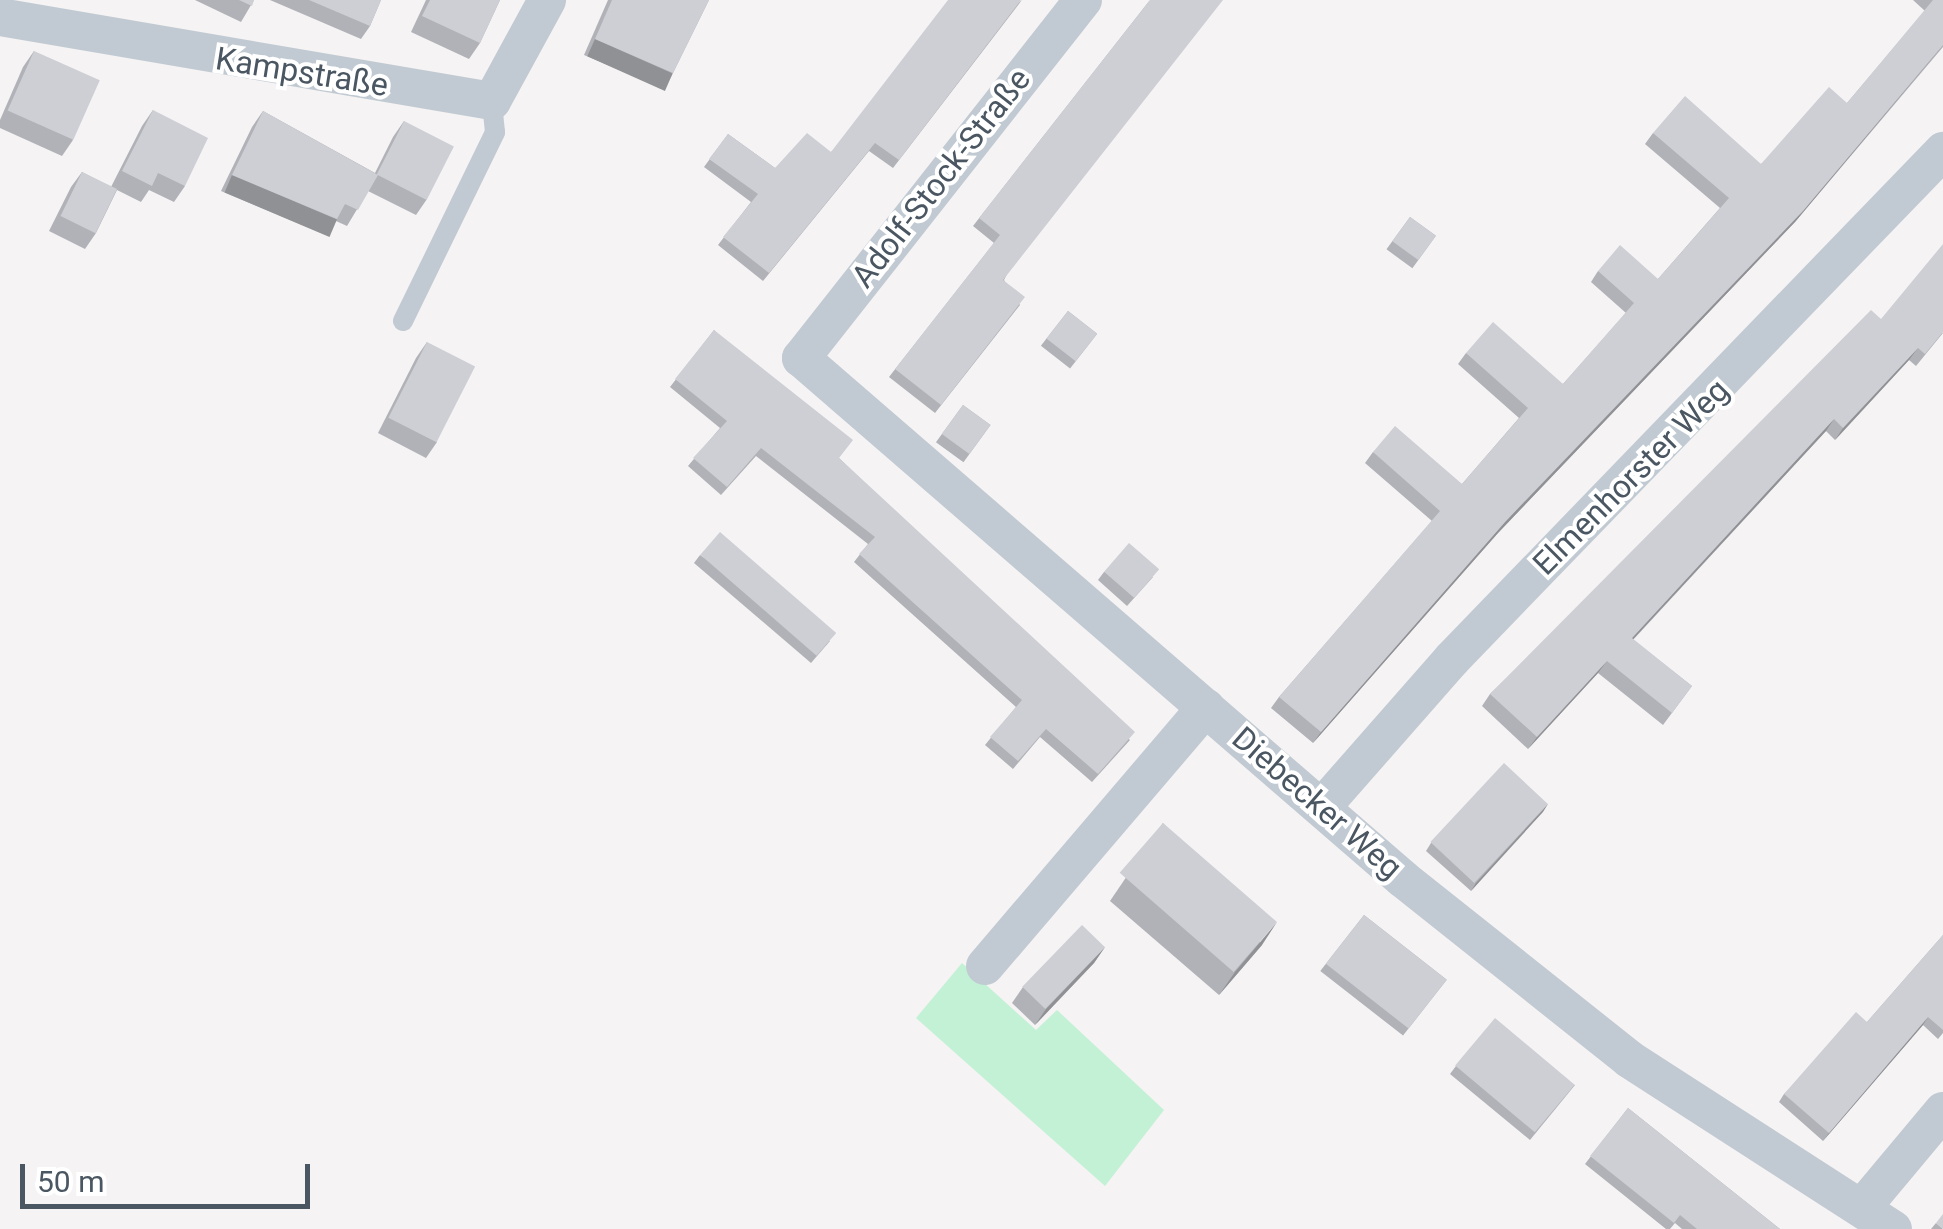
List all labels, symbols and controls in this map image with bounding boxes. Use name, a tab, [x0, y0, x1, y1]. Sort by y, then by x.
street label: Kampstraße	[213, 39, 391, 105]
street label: Adolf-Stock-Straße	[844, 61, 1038, 295]
street label: Elmenhorster Weg	[1525, 371, 1737, 583]
street label: Diebecker Weg	[1224, 719, 1410, 887]
scale bar	[25, 1144, 315, 1206]
text: 50 m	[37, 1164, 104, 1199]

